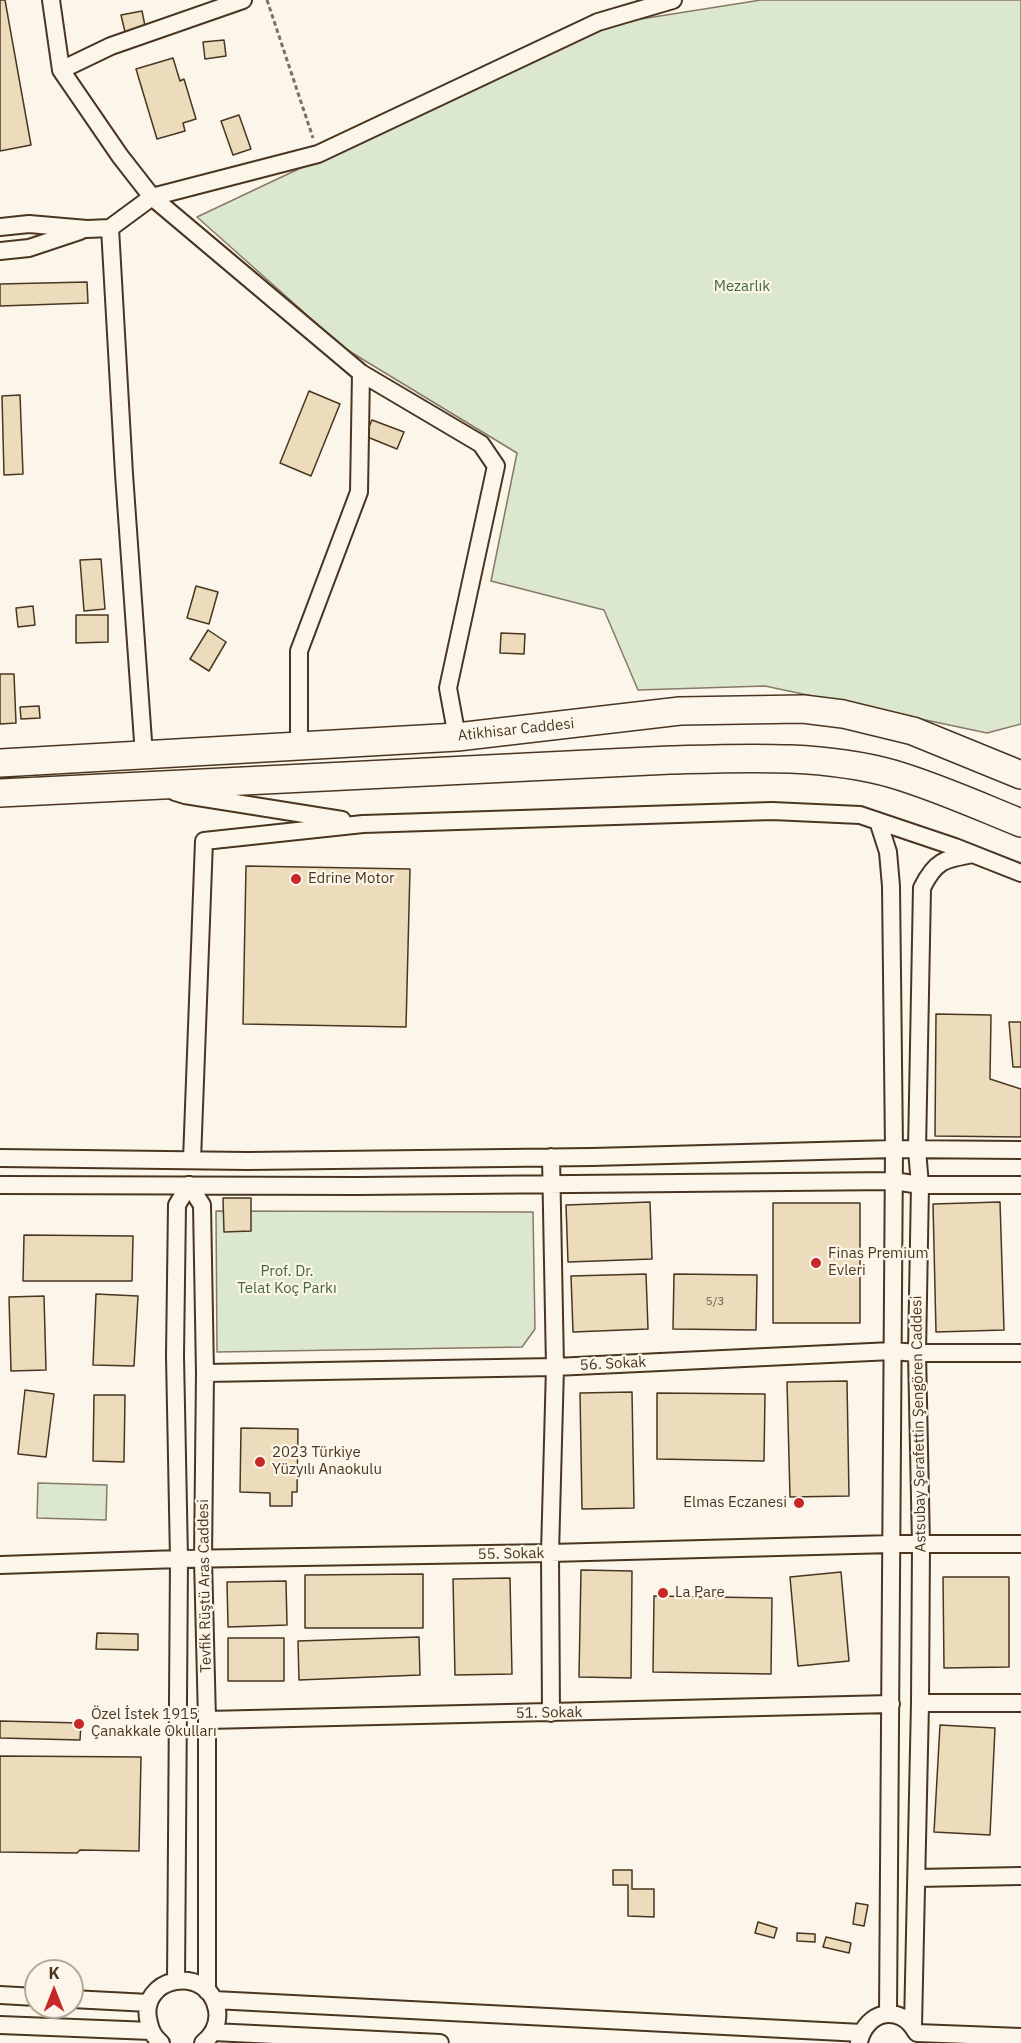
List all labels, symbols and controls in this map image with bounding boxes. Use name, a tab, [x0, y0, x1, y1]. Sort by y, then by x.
park label: Mezarlık	[714, 278, 770, 296]
street label: Atikhisar Caddesi	[457, 715, 575, 745]
place label: Edrine Motor	[308, 870, 395, 888]
marker: Edrine Motor	[289, 872, 303, 886]
place label: Finas Premium Evleri	[828, 1245, 929, 1280]
marker: Finas Premium Evleri	[809, 1256, 823, 1270]
park label: Prof. Dr. Telat Koç Parkı	[237, 1263, 337, 1298]
house number: 5/3	[706, 1295, 724, 1309]
street label: Astsubay Şerafettin Şengören Caddesi	[908, 1296, 930, 1552]
street label: 56. Sokak	[579, 1353, 647, 1375]
place label: 2023 Türkiye Yüzyılı Anaokulu	[272, 1444, 382, 1479]
marker: 2023 Türkiye Yüzyılı Anaokulu	[253, 1455, 267, 1469]
place label: Elmas Eczanesi	[683, 1494, 787, 1512]
marker: Elmas Eczanesi	[792, 1496, 806, 1510]
street label: Tevfik Rüştü Aras Caddesi	[194, 1499, 216, 1673]
street label: 55. Sokak	[478, 1544, 544, 1564]
place label: La Pare	[675, 1584, 725, 1602]
marker: La Pare	[656, 1586, 670, 1600]
street label: 51. Sokak	[516, 1703, 582, 1723]
place label: Özel İstek 1915 Çanakkale Okulları	[91, 1706, 217, 1741]
marker: Özel İstek 1915 Çanakkale Okulları	[72, 1717, 86, 1731]
north arrow	[24, 1959, 84, 2019]
text: K	[48, 1963, 60, 1983]

